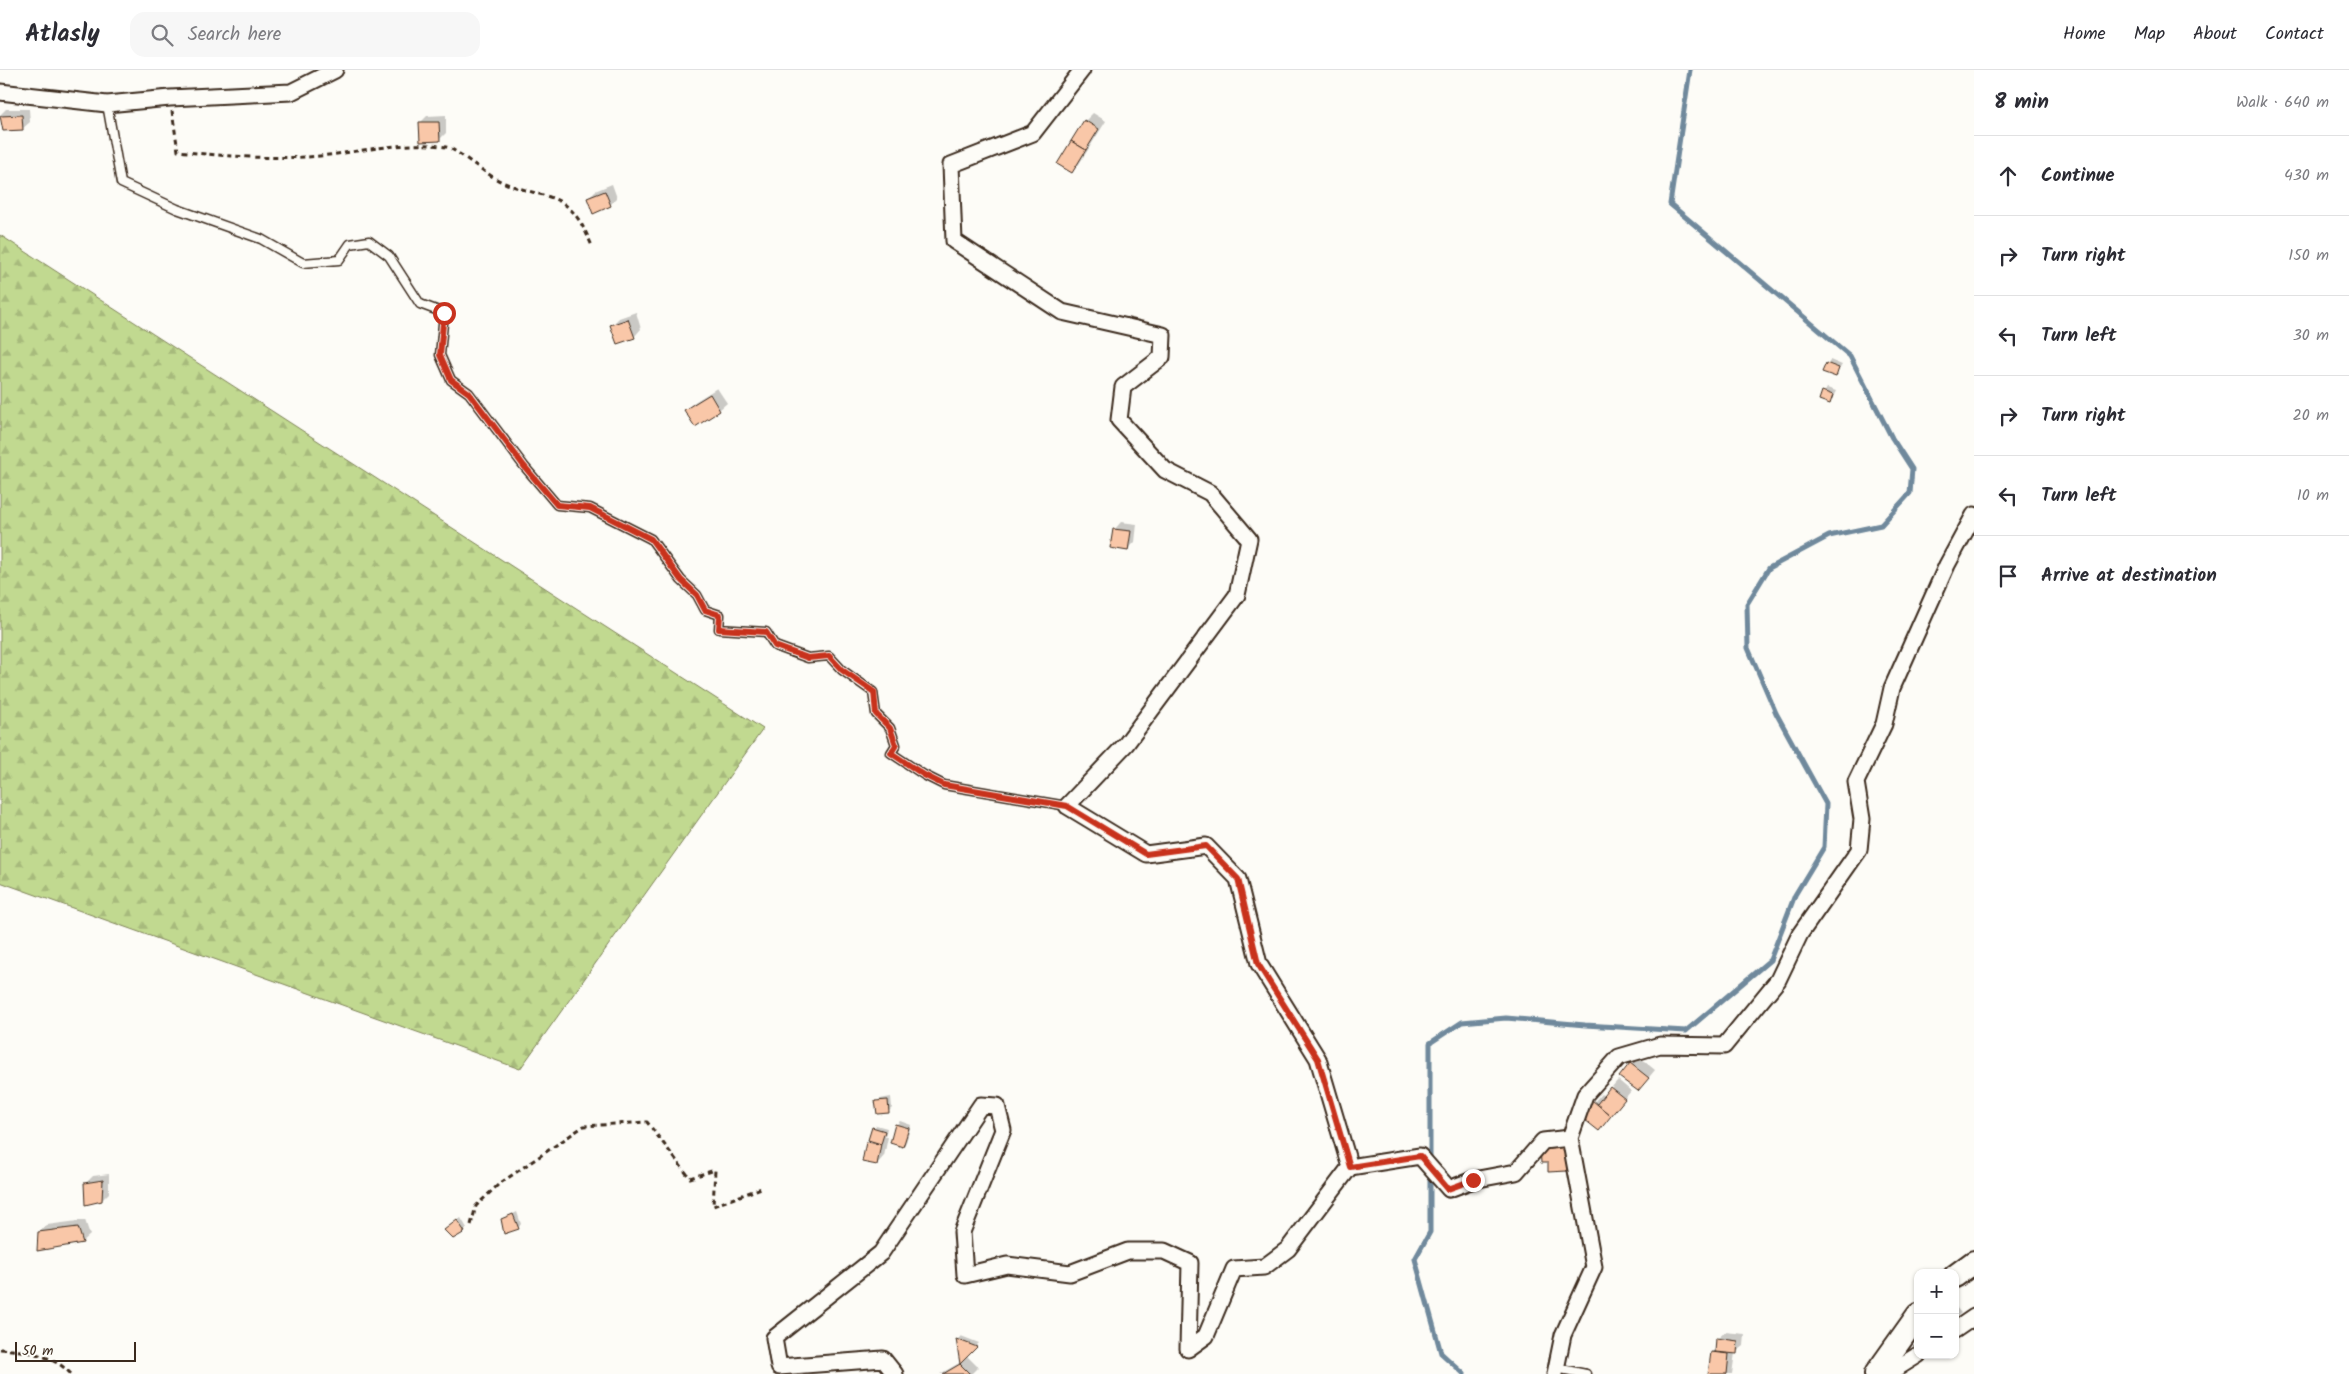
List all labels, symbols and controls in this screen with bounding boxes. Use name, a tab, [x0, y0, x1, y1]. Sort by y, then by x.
search box	[130, 12, 480, 57]
text: Atlasly	[25, 15, 100, 54]
text: Search here	[188, 20, 281, 50]
text: Home	[2063, 20, 2106, 49]
text: Map	[2134, 20, 2165, 49]
text: About	[2193, 20, 2237, 49]
text: Contact	[2265, 20, 2324, 49]
icon: search	[148, 21, 176, 49]
text: 8 min	[1994, 86, 2049, 119]
text: Walk · 640 m	[2236, 90, 2329, 115]
text: Continue	[2041, 161, 2114, 191]
icon: ahead	[1994, 162, 2022, 190]
text: 430 m	[2284, 163, 2329, 188]
text: Turn right	[2041, 241, 2126, 271]
icon: right	[1994, 242, 2022, 270]
text: 150 m	[2288, 243, 2329, 268]
route start	[433, 302, 456, 325]
text: Turn left	[2041, 321, 2116, 351]
icon: left	[1994, 322, 2022, 350]
text: 30 m	[2293, 323, 2329, 348]
text: Turn right	[2041, 401, 2126, 431]
icon: right	[1994, 402, 2022, 430]
text: 20 m	[2293, 403, 2329, 428]
text: Turn left	[2041, 481, 2116, 511]
icon: left	[1994, 482, 2022, 510]
text: 10 m	[2297, 483, 2329, 508]
text: Arrive at destination	[2041, 561, 2217, 591]
icon: arrive	[1994, 562, 2022, 590]
route end	[1462, 1169, 1485, 1192]
map controls	[1914, 1269, 1959, 1359]
button: +	[1914, 1269, 1959, 1314]
button: −	[1914, 1314, 1959, 1359]
scale bar	[15, 1339, 136, 1362]
text: 50 m	[22, 1340, 53, 1362]

